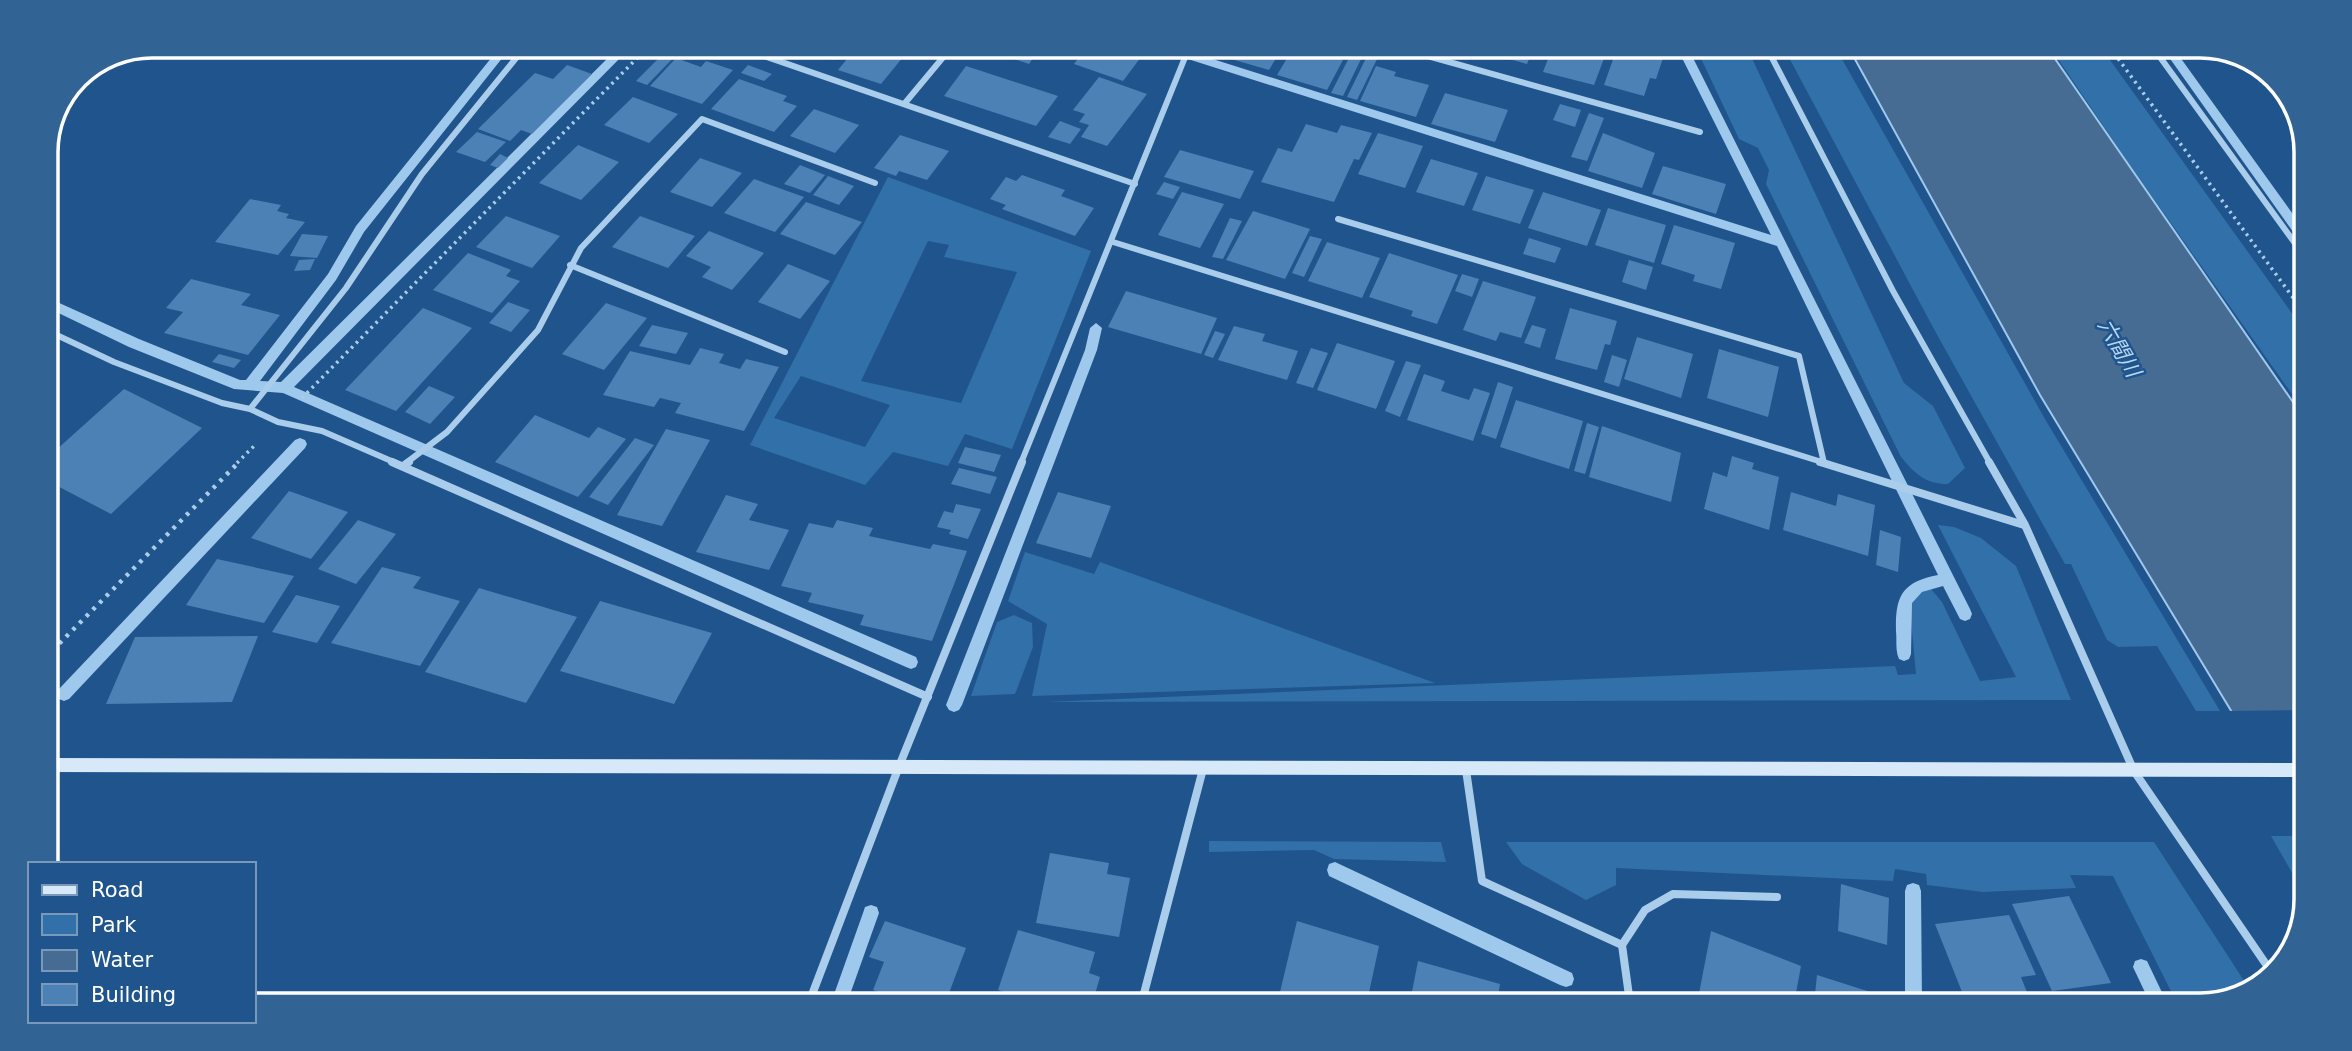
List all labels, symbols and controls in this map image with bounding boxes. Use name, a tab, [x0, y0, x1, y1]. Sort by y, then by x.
water label: 六間川	[2093, 315, 2146, 383]
legend	[28, 862, 256, 1023]
text: Road	[91, 878, 144, 902]
text: Park	[91, 913, 137, 937]
text: Water	[91, 948, 153, 972]
text: Building	[91, 983, 176, 1007]

